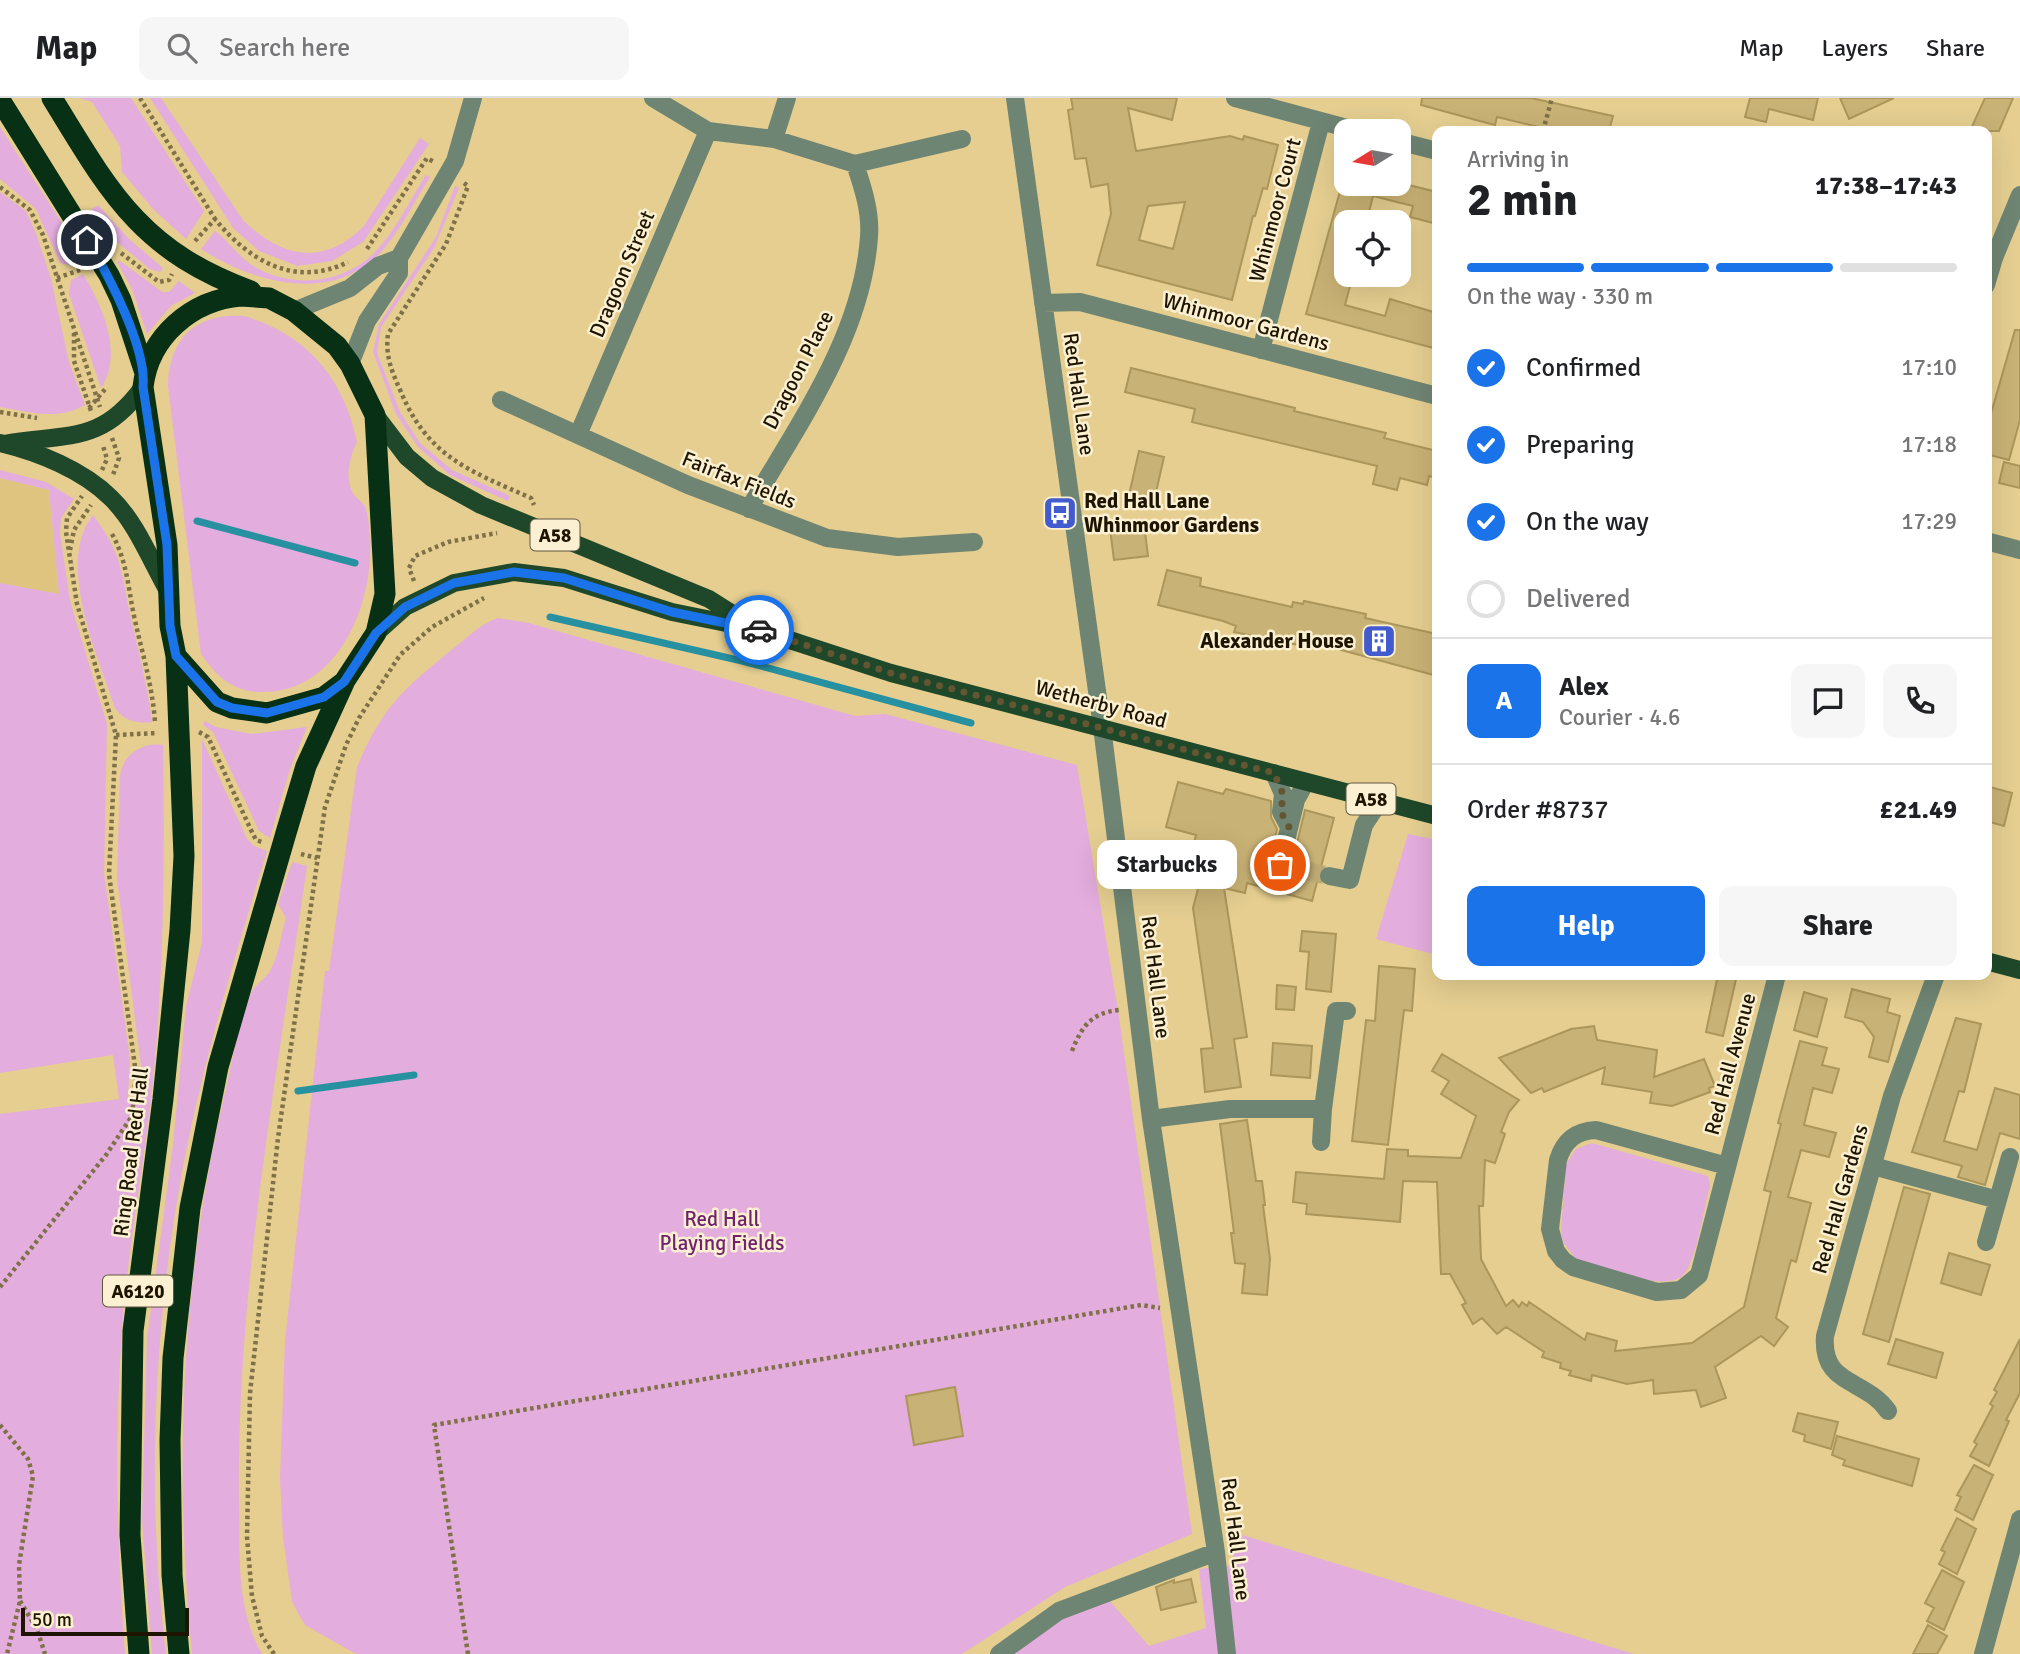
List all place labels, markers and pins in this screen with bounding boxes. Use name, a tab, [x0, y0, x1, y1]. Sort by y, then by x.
pin	[57, 210, 117, 270]
place label: Red Hall Lane Whinmoor Gardens	[1084, 488, 1259, 538]
bus stop icon: Red Hall Lane Whinmoor Gardens	[1041, 494, 1079, 532]
building icon: Alexander House	[1360, 622, 1398, 660]
place label: Alexander House	[1200, 628, 1354, 654]
pin	[1250, 835, 1310, 895]
callout: Starbucks	[1098, 840, 1238, 890]

